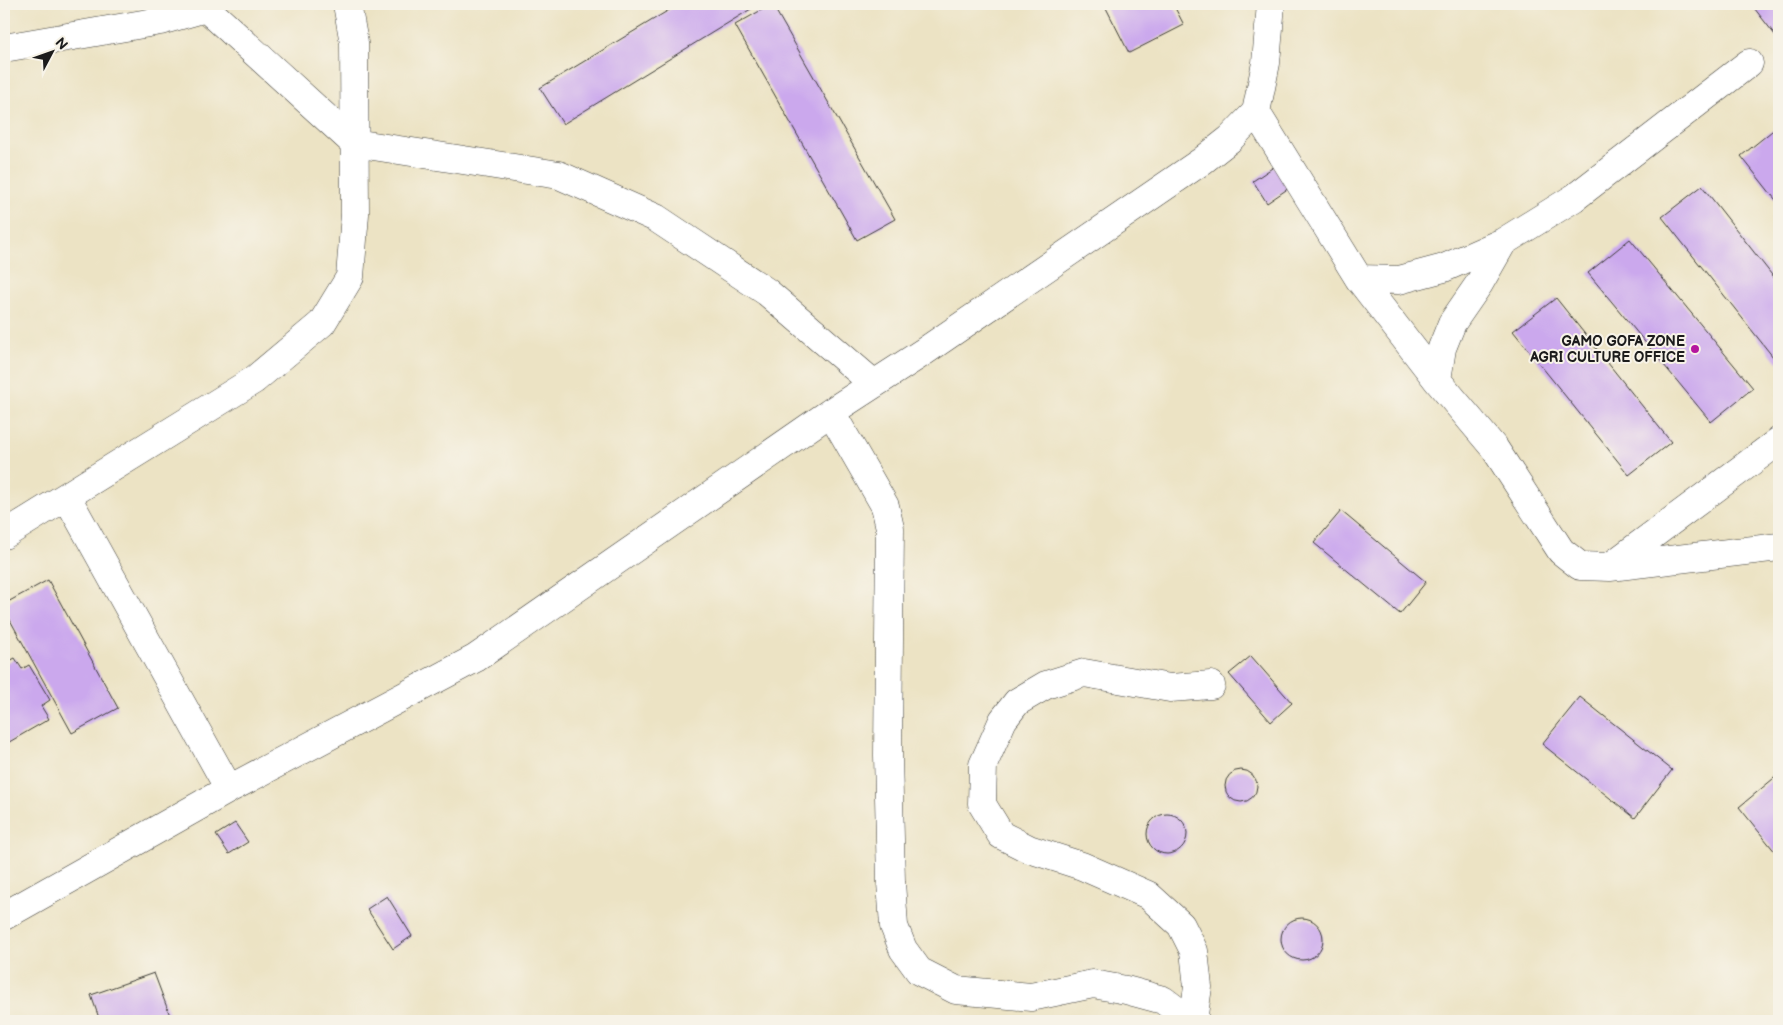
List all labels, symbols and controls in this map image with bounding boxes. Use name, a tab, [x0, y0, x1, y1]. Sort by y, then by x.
north arrow	[28, 28, 78, 78]
text: N	[52, 34, 71, 53]
place label: GAMO GOFA ZONE AGRI CULTURE OFFICE	[1529, 333, 1685, 366]
marker: GAMO GOFA ZONE AGRI CULTURE OFFICE	[1689, 343, 1701, 355]

